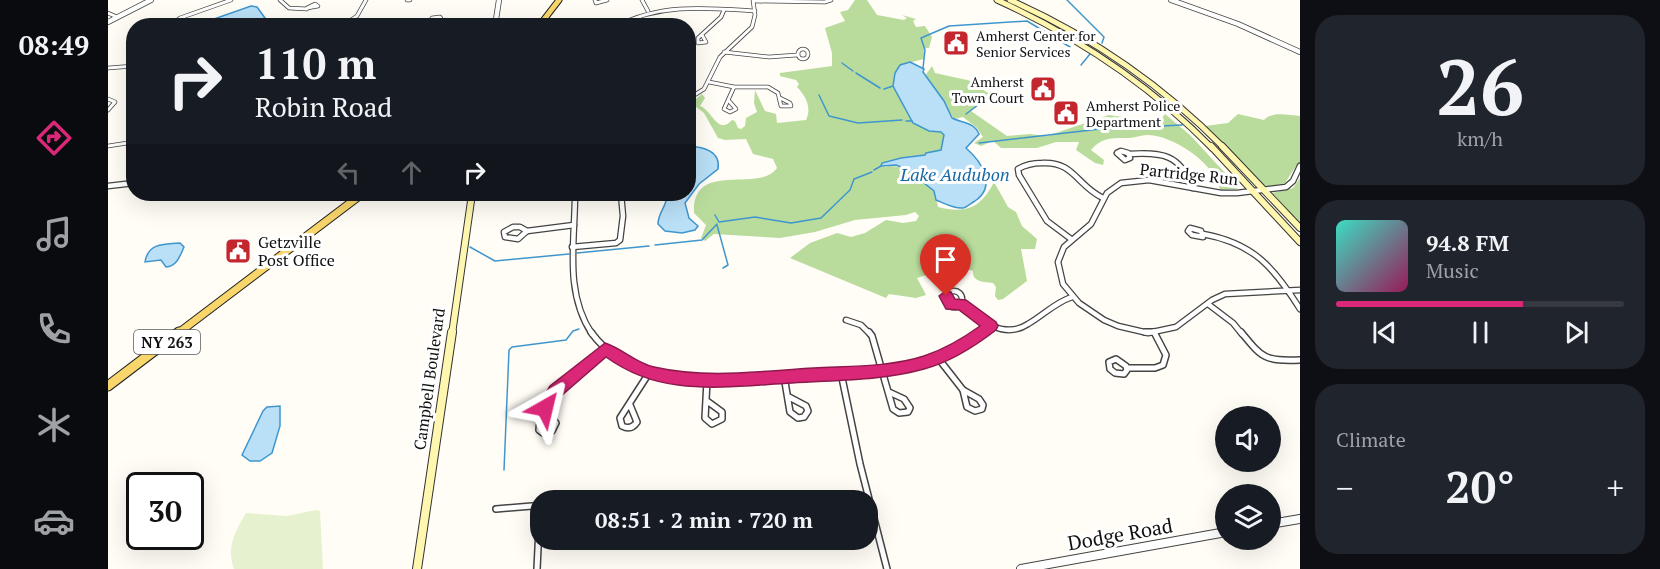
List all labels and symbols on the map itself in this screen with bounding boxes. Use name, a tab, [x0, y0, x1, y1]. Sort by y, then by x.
place label: Amherst Center for Senior Services	[976, 26, 1096, 61]
public building icon: Amherst Center for Senior Services	[941, 28, 971, 58]
place label: Amherst Town Court	[952, 72, 1025, 107]
public building icon: Amherst Town Court	[1028, 74, 1058, 104]
place label: Amherst Police Department	[1086, 96, 1180, 131]
public building icon: Amherst Police Department	[1051, 98, 1081, 128]
street label: Partridge Run	[1139, 158, 1240, 190]
water label: Lake Audubon	[899, 162, 1010, 186]
place label: Getzville Post Office	[258, 231, 335, 271]
pin	[920, 234, 971, 296]
public building icon: Getzville Post Office	[223, 236, 253, 266]
street label: Campbell Boulevard	[408, 306, 450, 451]
road number: NY 263	[134, 330, 200, 354]
position arrow	[513, 376, 577, 440]
speed limit sign: 30	[126, 472, 204, 550]
street label: Dodge Road	[1065, 511, 1175, 557]

